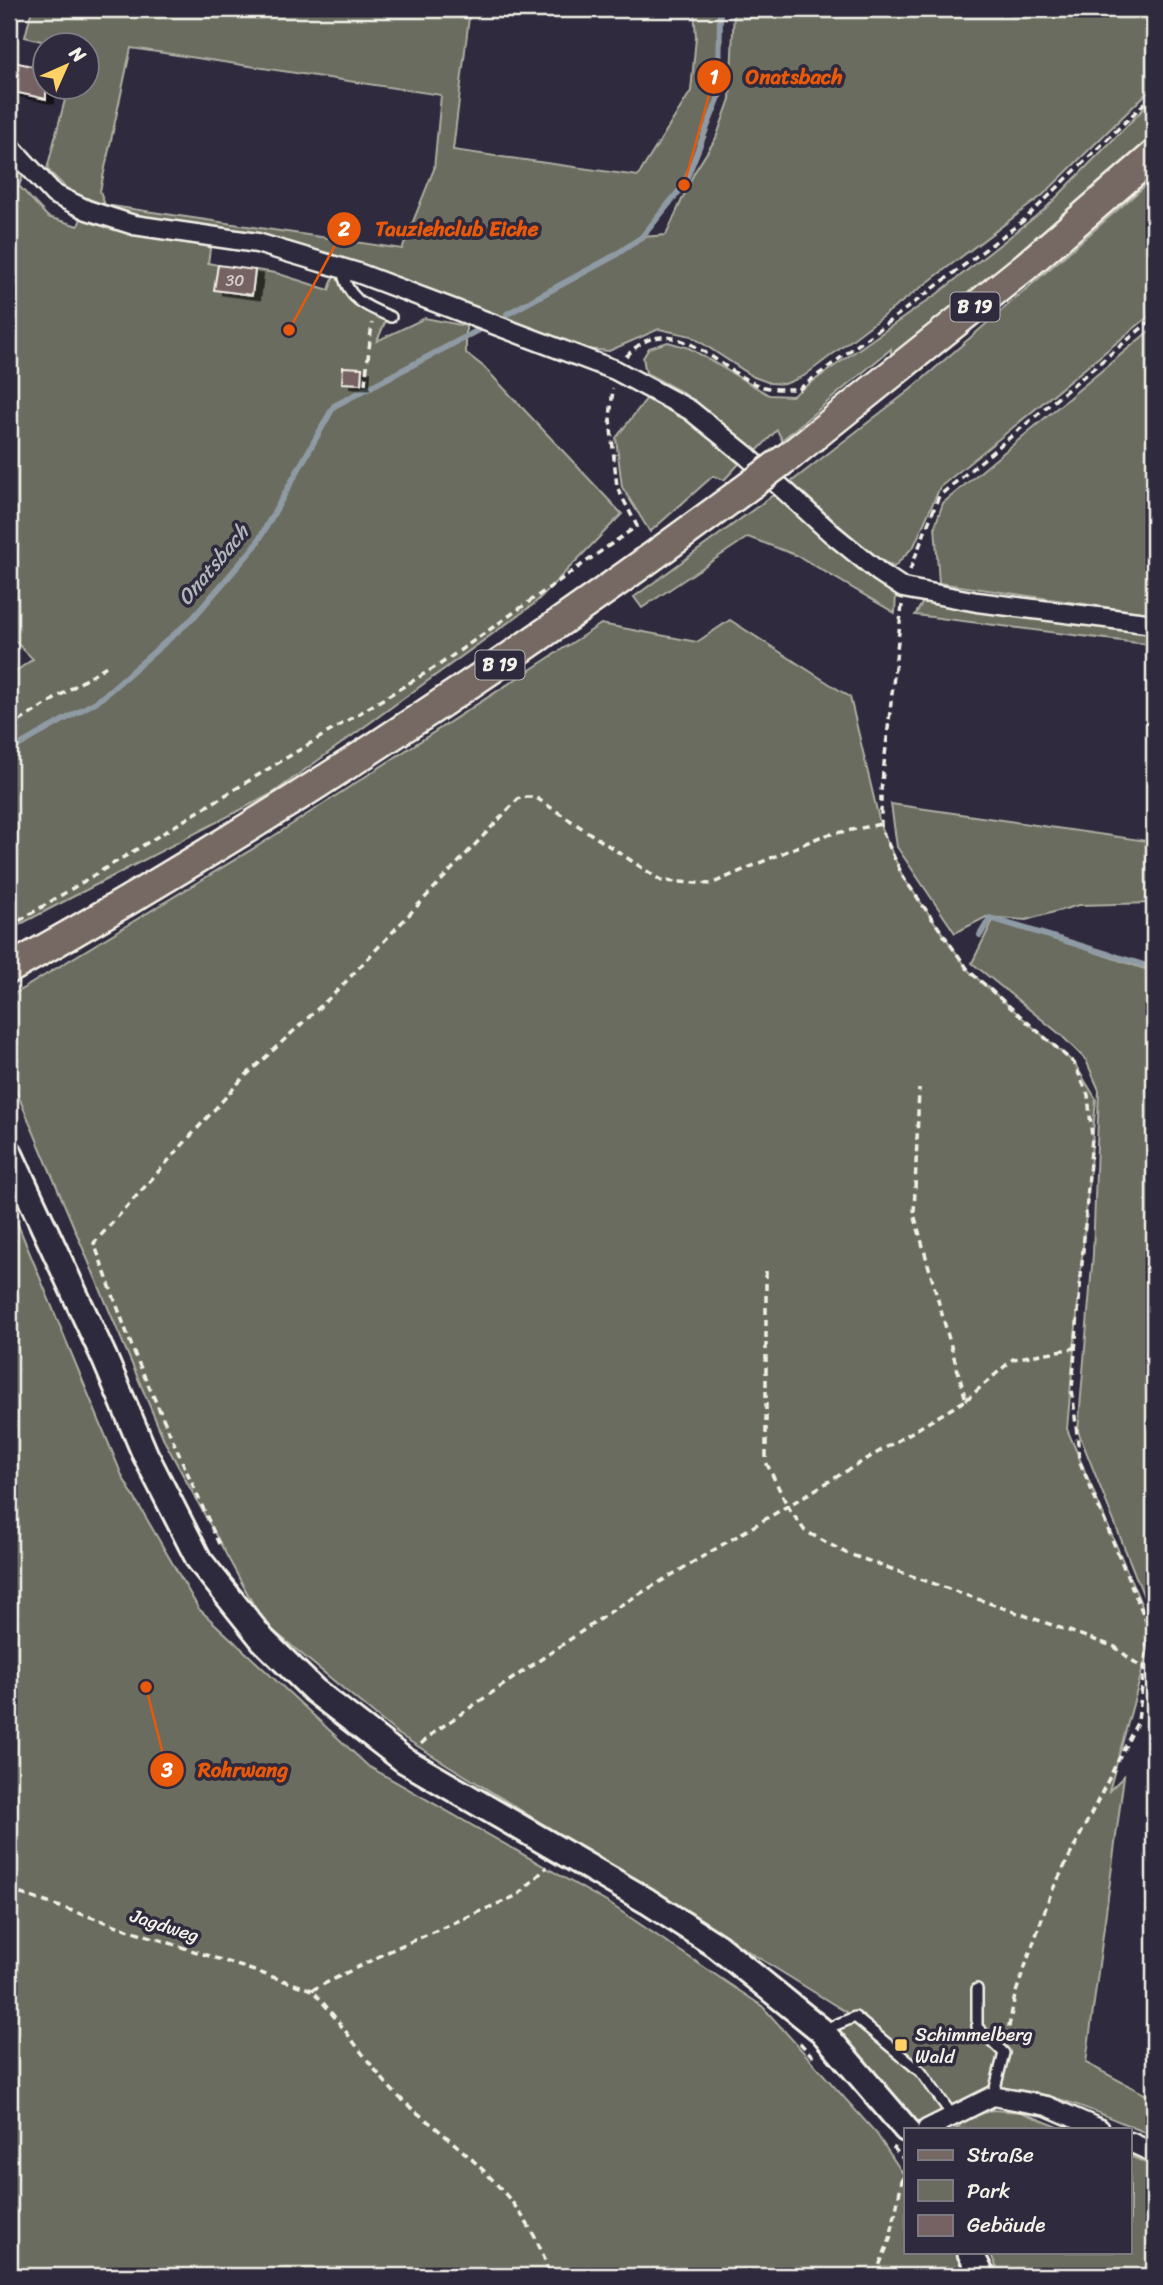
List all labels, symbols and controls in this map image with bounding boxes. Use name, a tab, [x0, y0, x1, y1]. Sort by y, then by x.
north arrow	[32, 32, 102, 102]
text: N	[61, 37, 95, 71]
callout: Onatsbach	[696, 56, 856, 98]
text: 1	[709, 58, 719, 96]
text: Onatsbach	[746, 58, 842, 96]
callout: Tauziehclub Eiche	[327, 208, 553, 250]
text: 2	[337, 210, 350, 248]
text: Tauziehclub Eiche	[375, 210, 539, 248]
house number: 30	[226, 266, 244, 295]
road number: B 19	[950, 292, 1000, 321]
water label: Onatsbach	[167, 514, 260, 614]
road number: B 19	[476, 650, 524, 680]
callout: Rohrwang	[149, 1749, 302, 1791]
text: 3	[160, 1751, 173, 1789]
text: Rohrwang	[197, 1751, 288, 1789]
street label: Jagdweg	[125, 1899, 204, 1952]
place label: Schimmelberg Wald	[915, 2018, 1033, 2073]
marker: Schimmelberg Wald	[893, 2037, 909, 2053]
legend	[904, 2128, 1132, 2254]
text: Straße	[967, 2136, 1034, 2174]
text: Park	[967, 2172, 1010, 2210]
text: Gebäude	[967, 2206, 1045, 2244]

